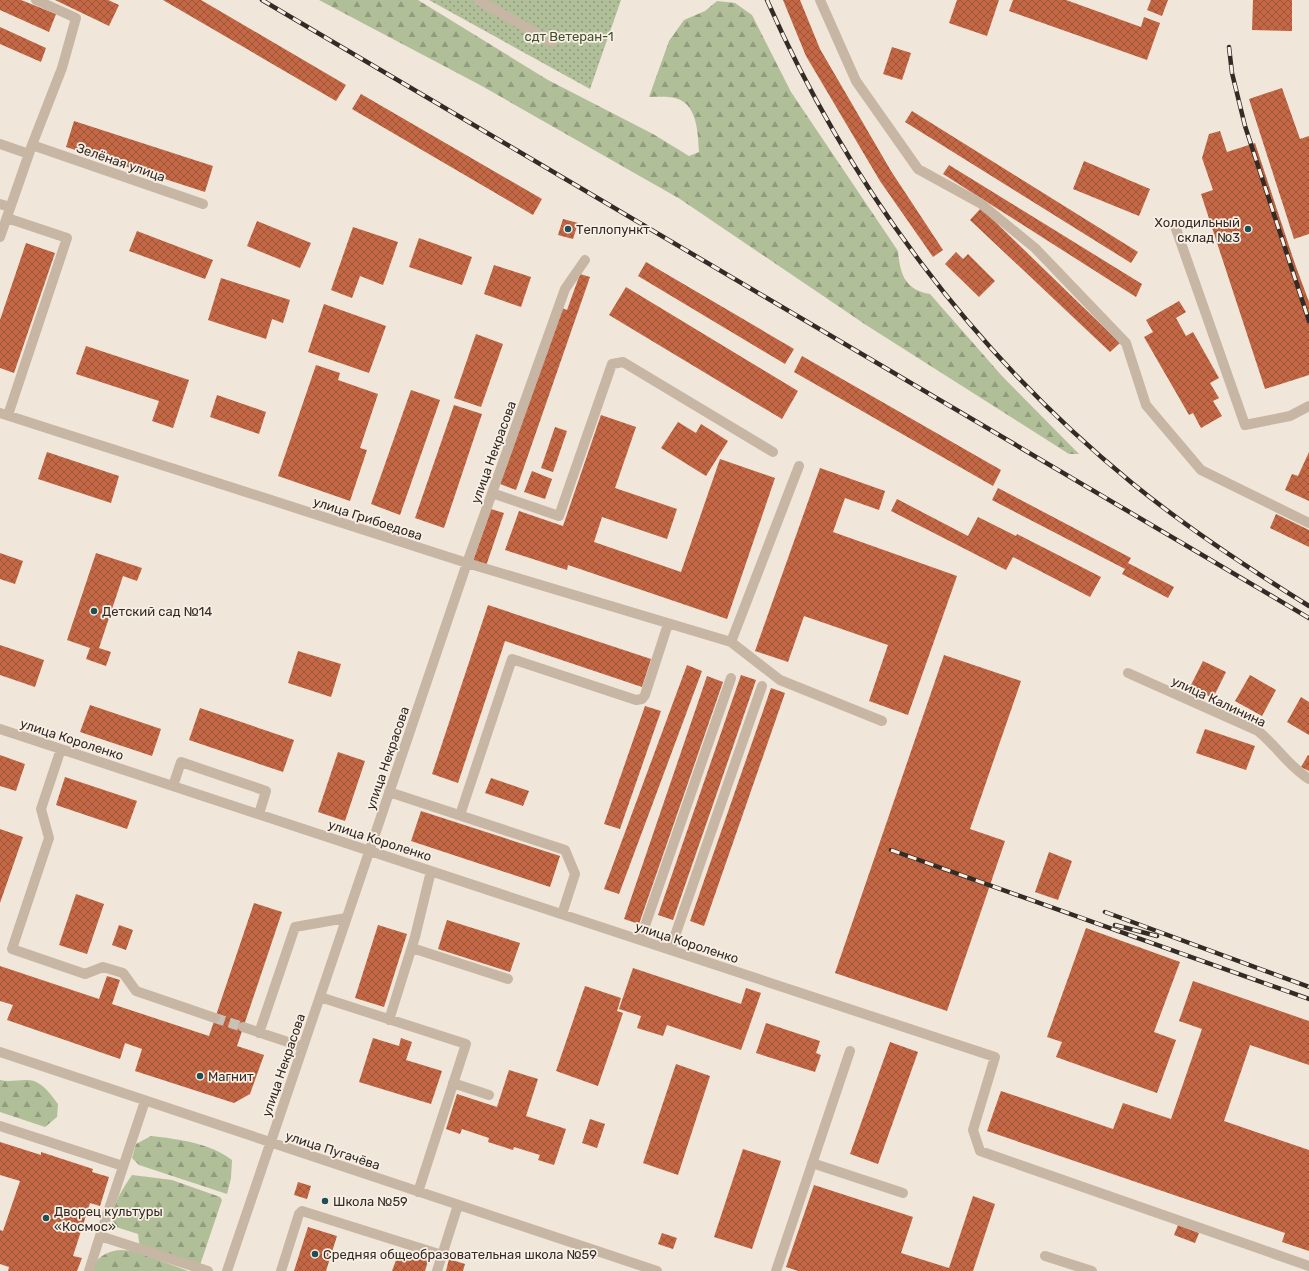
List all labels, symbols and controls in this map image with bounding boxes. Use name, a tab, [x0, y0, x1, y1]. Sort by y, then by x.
park label: сдт Ветеран-1	[525, 29, 613, 44]
street label: Зелёная улица	[74, 140, 167, 185]
place label: Холодильный склад №3	[1155, 215, 1240, 245]
place label: Теплопункт	[576, 222, 650, 237]
marker: Теплопункт	[563, 224, 573, 234]
marker: Холодильный склад №3	[1243, 224, 1253, 234]
street label: улица Некрасова	[468, 399, 519, 506]
street label: улица Грибоедова	[311, 494, 424, 543]
place label: Детский сад №14	[102, 604, 212, 619]
marker: Детский сад №14	[89, 606, 99, 616]
street label: улица Калинина	[1169, 673, 1268, 730]
street label: улица Некрасова	[363, 705, 412, 812]
street label: улица Короленко	[18, 716, 125, 763]
street label: улица Короленко	[326, 817, 433, 864]
street label: улица Короленко	[633, 919, 740, 966]
street label: улица Некрасова	[259, 1012, 308, 1119]
place label: Магнит	[208, 1069, 254, 1084]
marker: Магнит	[195, 1071, 205, 1081]
street label: улица Пугачёва	[284, 1128, 382, 1173]
place label: Школа №59	[333, 1194, 408, 1209]
marker: Школа №59	[320, 1196, 330, 1206]
place label: Дворец культуры «Космос»	[54, 1204, 163, 1234]
marker: Дворец культуры «Космос»	[41, 1213, 51, 1223]
place label: Средняя общеобразовательная школа №59	[323, 1247, 597, 1262]
marker: Средняя общеобразовательная школа №59	[310, 1249, 320, 1259]

